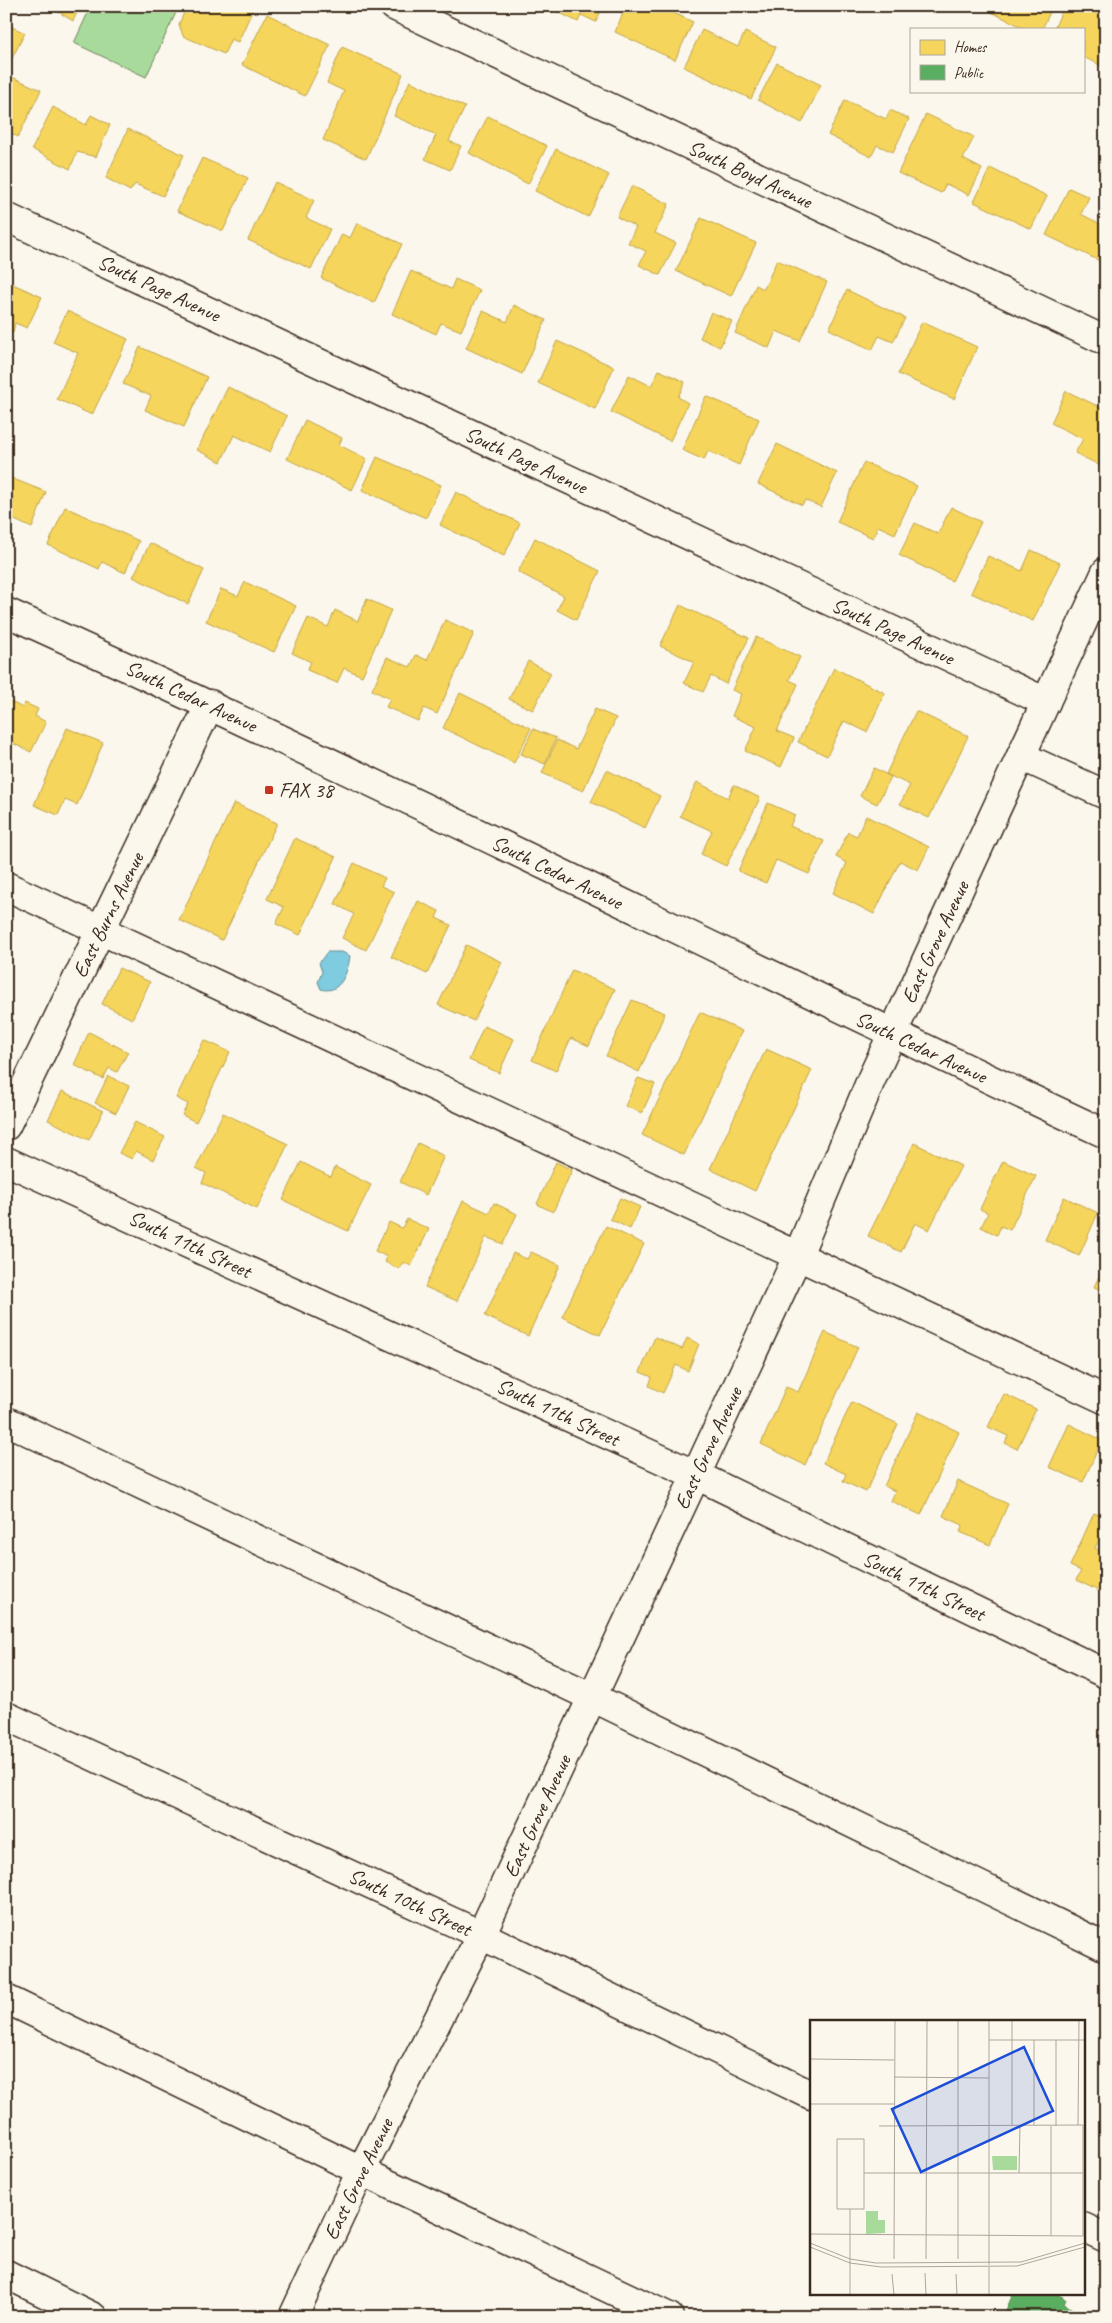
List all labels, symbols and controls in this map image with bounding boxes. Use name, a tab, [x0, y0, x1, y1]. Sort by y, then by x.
legend	[910, 28, 1084, 92]
text: Homes	[954, 38, 988, 57]
text: Public	[954, 64, 984, 83]
street label: South Boyd Avenue	[684, 134, 817, 215]
street label: South Page Avenue	[94, 248, 226, 329]
street label: South Page Avenue	[461, 420, 593, 501]
street label: South Page Avenue	[828, 591, 960, 672]
street label: South Cedar Avenue	[121, 654, 263, 739]
place label: FAX 38	[279, 777, 336, 803]
marker: FAX 38	[263, 784, 275, 796]
street label: South Cedar Avenue	[487, 829, 629, 916]
street label: East Burns Avenue	[67, 847, 150, 982]
street label: East Grove Avenue	[895, 876, 975, 1007]
street label: South Cedar Avenue	[851, 1005, 993, 1090]
street label: South 11th Street	[124, 1204, 257, 1285]
street label: South 11th Street	[492, 1372, 625, 1453]
street label: East Grove Avenue	[668, 1382, 748, 1513]
street label: South 11th Street	[859, 1545, 991, 1628]
street label: East Grove Avenue	[497, 1750, 577, 1881]
street label: South 10th Street	[344, 1862, 477, 1943]
inset map	[810, 2020, 1084, 2296]
street label: East Grove Avenue	[317, 2113, 399, 2244]

